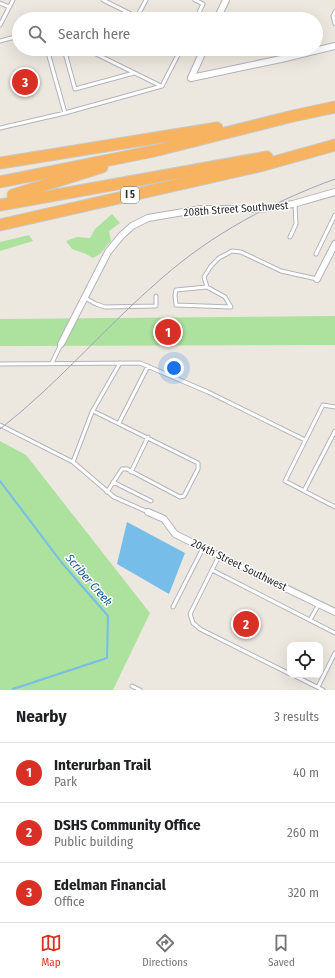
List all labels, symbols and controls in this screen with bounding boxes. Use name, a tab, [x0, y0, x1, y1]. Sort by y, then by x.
search box	[12, 12, 323, 56]
icon: search	[26, 23, 48, 45]
text: Search here	[58, 25, 130, 43]
pin: 3	[12, 67, 38, 97]
road number: I 5	[121, 187, 139, 203]
street label: 208th Street Southwest	[183, 199, 289, 219]
pin: 1	[155, 317, 181, 347]
your location	[164, 358, 184, 378]
street label: 204th Street Southwest	[189, 536, 289, 594]
water label: Scriber Creek	[62, 550, 115, 609]
pin: 2	[233, 609, 259, 639]
map controls	[287, 642, 323, 678]
button: locate	[287, 642, 323, 678]
text: Nearby	[16, 706, 67, 727]
text: 3 results	[274, 709, 319, 724]
text: Interurban Trail	[54, 756, 151, 774]
text: 1	[26, 765, 32, 780]
text: 40 m	[293, 765, 319, 780]
text: Park	[54, 774, 77, 789]
text: DSHS Community Office	[54, 816, 201, 834]
text: 2	[26, 825, 32, 840]
text: 260 m	[287, 825, 319, 840]
text: Public building	[54, 834, 133, 849]
text: Edelman Financial	[54, 876, 166, 894]
text: 3	[26, 885, 32, 900]
text: 320 m	[288, 885, 319, 900]
text: Office	[54, 894, 85, 909]
tab: Map	[40, 932, 62, 969]
tab: Directions	[142, 932, 188, 969]
tab: Saved	[268, 932, 295, 969]

